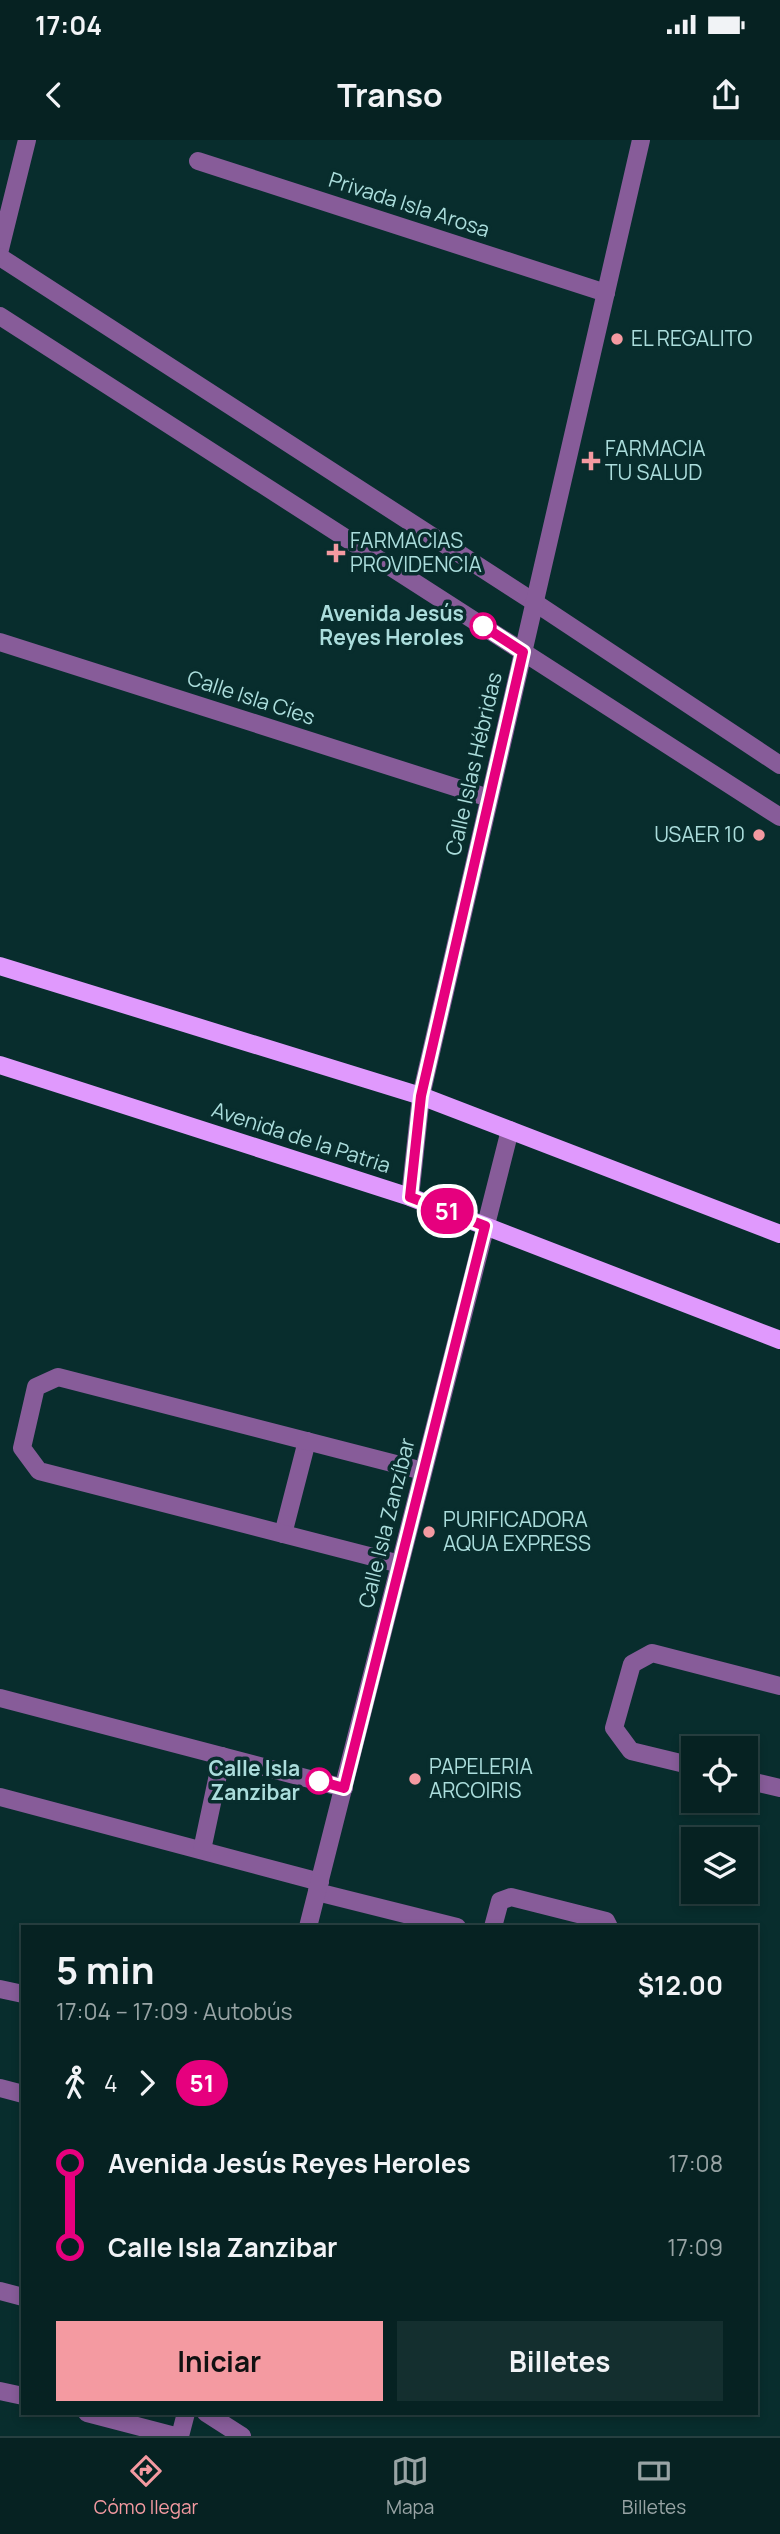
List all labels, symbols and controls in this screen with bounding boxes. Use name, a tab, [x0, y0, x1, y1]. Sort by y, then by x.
text: 17:04	[35, 7, 102, 43]
text: Transo	[337, 73, 443, 117]
icon: back	[35, 76, 73, 114]
icon: share	[707, 76, 745, 114]
street label: Privada Isla Arosa	[325, 165, 493, 243]
place label: EL REGALITO	[631, 324, 752, 352]
marker: EL REGALITO	[609, 331, 625, 347]
place label: FARMACIA TU SALUD	[605, 434, 706, 486]
marker: FARMACIA TU SALUD	[583, 453, 599, 469]
place label: FARMACIAS PROVIDENCIA	[350, 526, 482, 578]
marker: FARMACIAS PROVIDENCIA	[328, 545, 344, 561]
place label: Avenida Jesús Reyes Heroles	[319, 599, 464, 651]
marker: Avenida Jesús Reyes Heroles	[470, 613, 496, 639]
street label: Calle Isla Cíes	[184, 663, 319, 731]
street label: Calle Islas Hébridas	[438, 669, 508, 858]
place label: USAER 10	[654, 820, 745, 848]
marker: USAER 10	[751, 827, 767, 843]
street label: Avenida de la Patria	[208, 1095, 394, 1179]
line badge: 51	[416, 1188, 478, 1234]
text: 51	[435, 1194, 459, 1227]
street label: Calle Isla Zanzíbar	[351, 1434, 421, 1611]
place label: PURIFICADORA AQUA EXPRESS	[443, 1505, 591, 1557]
marker: PURIFICADORA AQUA EXPRESS	[421, 1524, 437, 1540]
map controls	[681, 1736, 758, 1904]
button: locate	[681, 1736, 758, 1813]
place label: PAPELERIA ARCOIRIS	[429, 1752, 533, 1804]
place label: Calle Isla Zanzibar	[209, 1754, 300, 1806]
marker: Calle Isla Zanzibar	[306, 1768, 332, 1794]
marker: PAPELERIA ARCOIRIS	[407, 1771, 423, 1787]
button: layers	[681, 1827, 758, 1904]
text: 5 min	[56, 1943, 154, 1995]
text: $12.00	[638, 1967, 723, 2003]
text: 17:04 – 17:09 · Autobús	[56, 1995, 293, 2027]
icon: walk	[56, 2064, 94, 2102]
icon: forward	[128, 2064, 166, 2102]
text: 51	[190, 2066, 214, 2099]
text: 4	[104, 2067, 118, 2099]
text: Avenida Jesús Reyes Heroles	[108, 2145, 471, 2181]
text: 17:08	[668, 2147, 723, 2179]
text: Calle Isla Zanzibar	[108, 2229, 337, 2265]
text: 17:09	[667, 2231, 723, 2263]
button: Iniciar	[56, 2321, 383, 2401]
button: Billetes	[397, 2321, 723, 2401]
tab: Cómo llegar	[94, 2452, 198, 2520]
tab: Mapa	[386, 2452, 434, 2520]
tab: Billetes	[622, 2452, 686, 2520]

